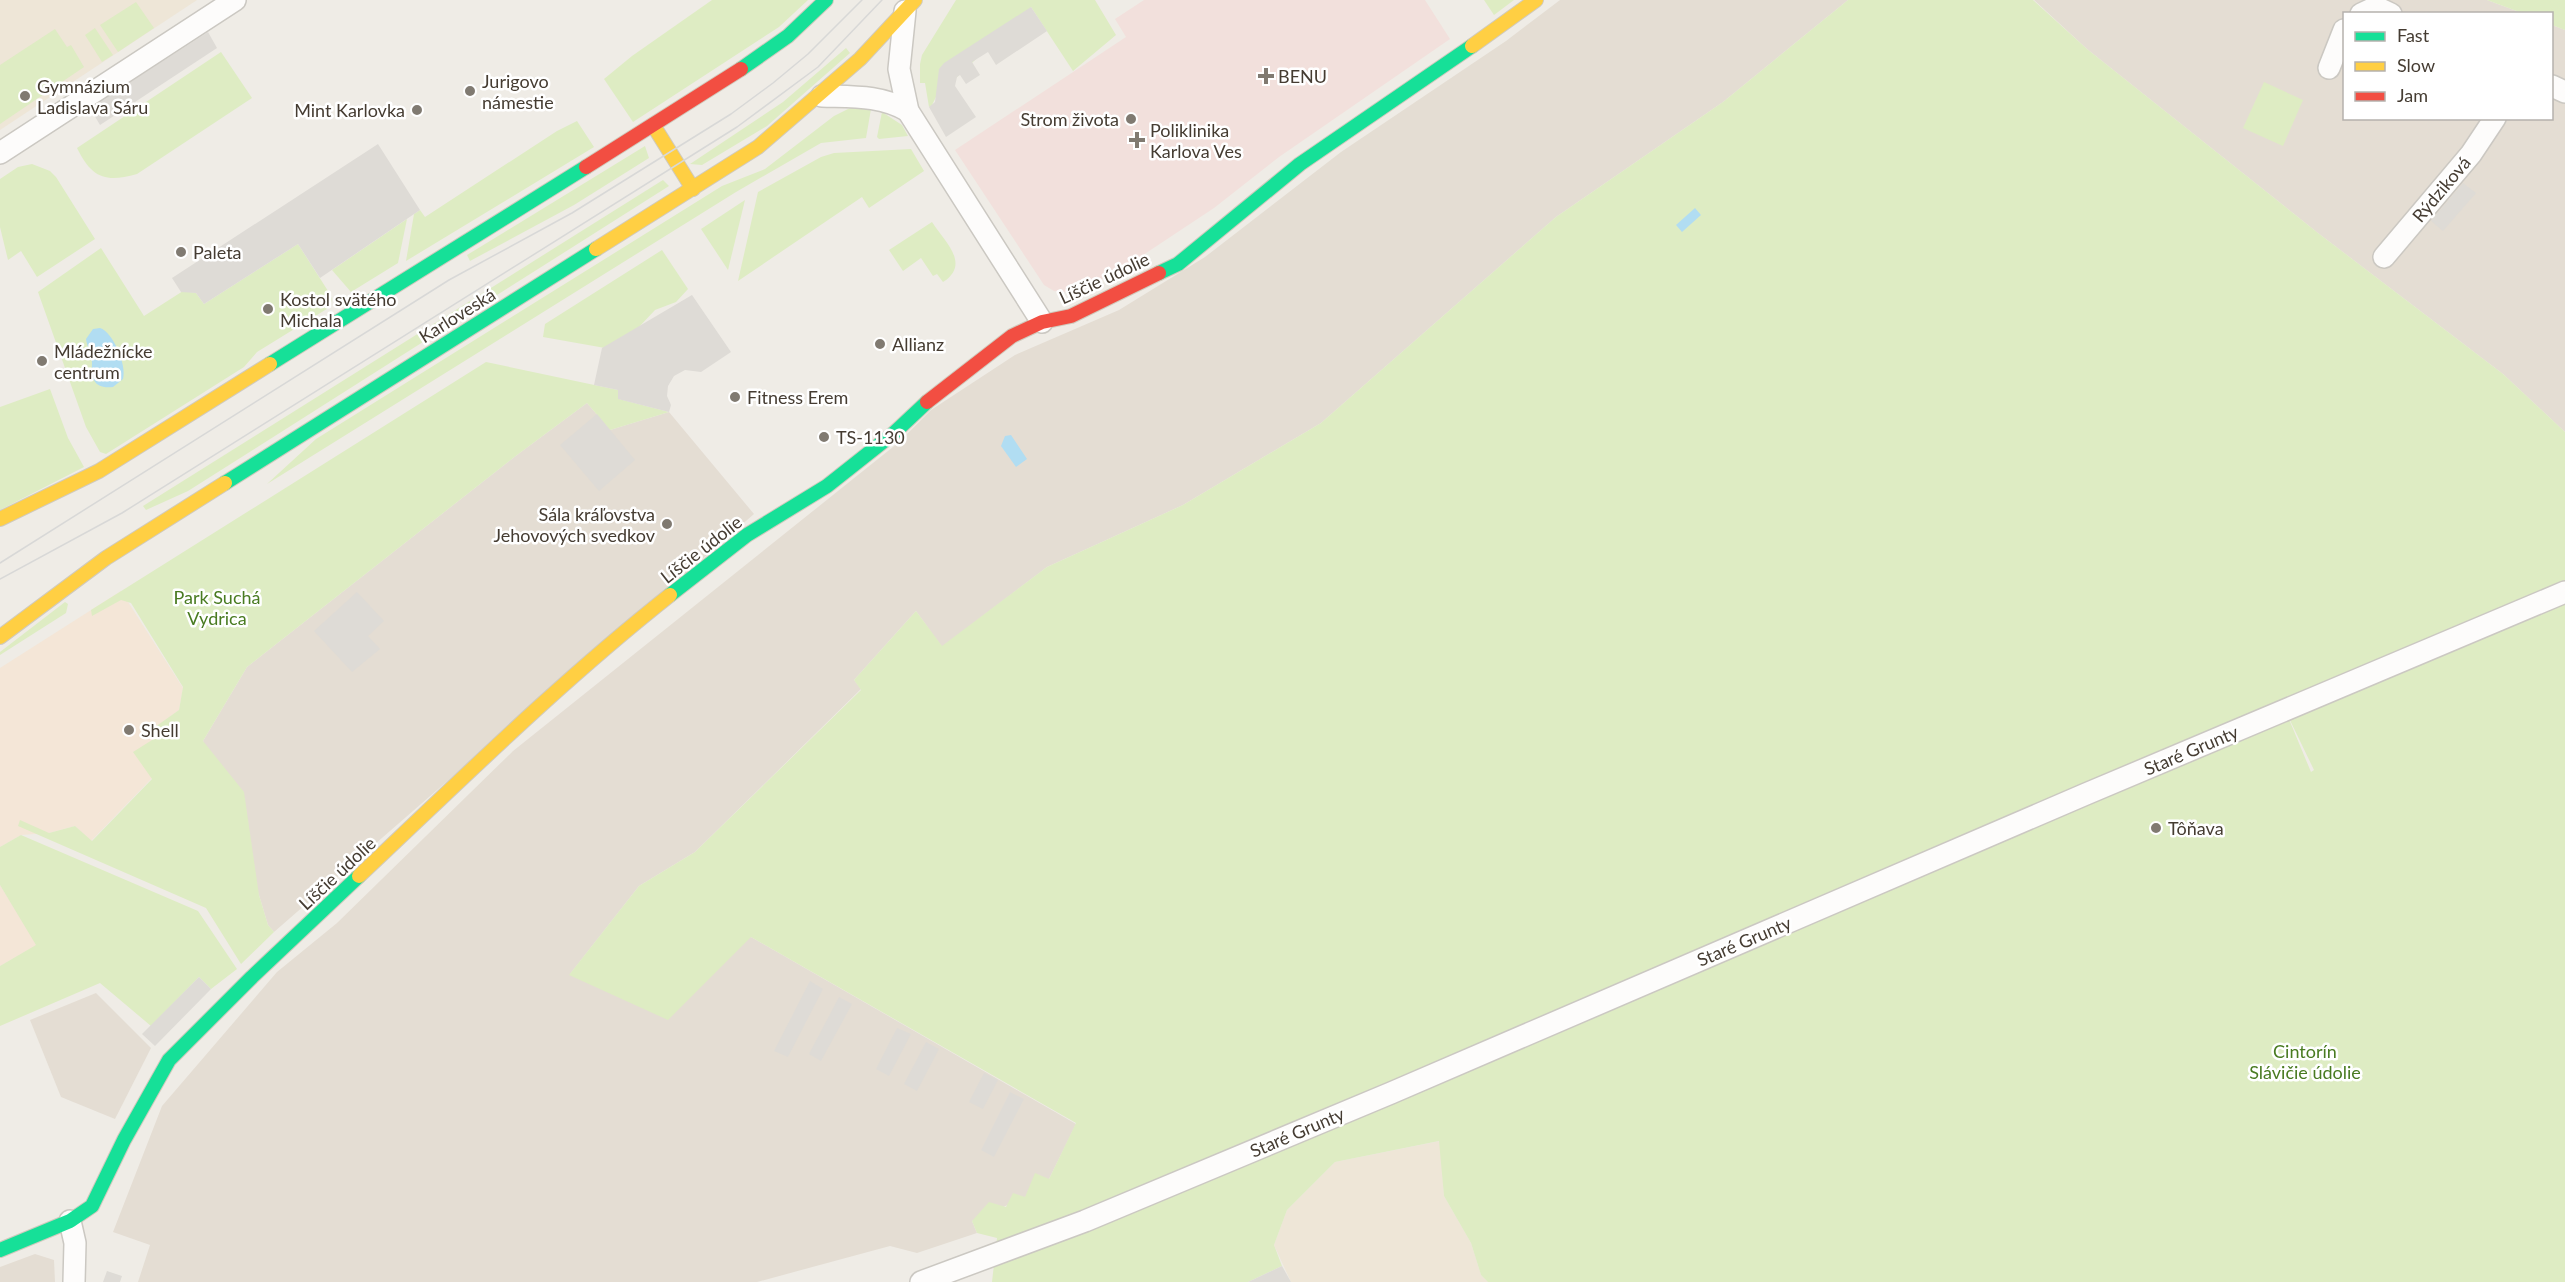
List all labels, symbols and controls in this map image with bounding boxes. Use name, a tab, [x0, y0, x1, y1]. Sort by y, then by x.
legend	[2343, 12, 2553, 120]
text: Fast	[2397, 24, 2430, 46]
text: Slow	[2397, 54, 2435, 76]
place label: BENU	[1278, 65, 1327, 87]
marker: BENU	[1259, 69, 1273, 83]
place label: Jurigovo námestie	[482, 70, 554, 113]
place label: Gymnázium Ladislava Sáru	[37, 75, 148, 118]
marker: Jurigovo námestie	[463, 84, 477, 98]
text: Jam	[2397, 84, 2428, 106]
marker: Gymnázium Ladislava Sáru	[18, 89, 32, 103]
place label: Mint Karlovka	[294, 99, 405, 121]
marker: Mint Karlovka	[410, 103, 424, 117]
place label: Strom života	[1020, 108, 1119, 130]
marker: Strom života	[1124, 112, 1138, 126]
place label: Poliklinika Karlova Ves	[1150, 119, 1242, 162]
marker: Poliklinika Karlova Ves	[1128, 131, 1146, 149]
street label: Rýdziková	[2407, 152, 2475, 226]
place label: Paleta	[193, 241, 242, 263]
marker: Paleta	[174, 245, 188, 259]
street label: Líščie údolie	[1055, 248, 1153, 308]
street label: Karloveská	[415, 283, 499, 347]
place label: Kostol svätého Michala	[280, 288, 396, 331]
marker: Kostol svätého Michala	[261, 302, 275, 316]
place label: Allianz	[892, 333, 944, 355]
marker: Allianz	[873, 337, 887, 351]
place label: Mládežnícke centrum	[54, 340, 153, 383]
marker: Mládežnícke centrum	[35, 354, 49, 368]
place label: Fitness Erem	[747, 386, 848, 408]
marker: Fitness Erem	[728, 390, 742, 404]
place label: TS-1130	[836, 426, 905, 448]
marker: TS-1130	[817, 430, 831, 444]
place label: Sála kráľovstva Jehovových svedkov	[494, 503, 656, 546]
street label: Líščie údolie	[656, 510, 746, 588]
marker: Sála kráľovstva Jehovových svedkov	[660, 517, 674, 531]
park label: Park Suchá Vydrica	[174, 586, 260, 629]
place label: Shell	[141, 719, 179, 741]
street label: Staré Grunty	[2141, 720, 2242, 780]
marker: Shell	[122, 723, 136, 737]
place label: Tôňava	[2168, 817, 2224, 839]
marker: Tôňava	[2149, 821, 2163, 835]
street label: Líščie údolie	[294, 832, 380, 914]
street label: Staré Grunty	[1694, 911, 1795, 971]
park label: Cintorín Slávičie údolie	[2249, 1040, 2361, 1083]
street label: Staré Grunty	[1247, 1102, 1348, 1162]

